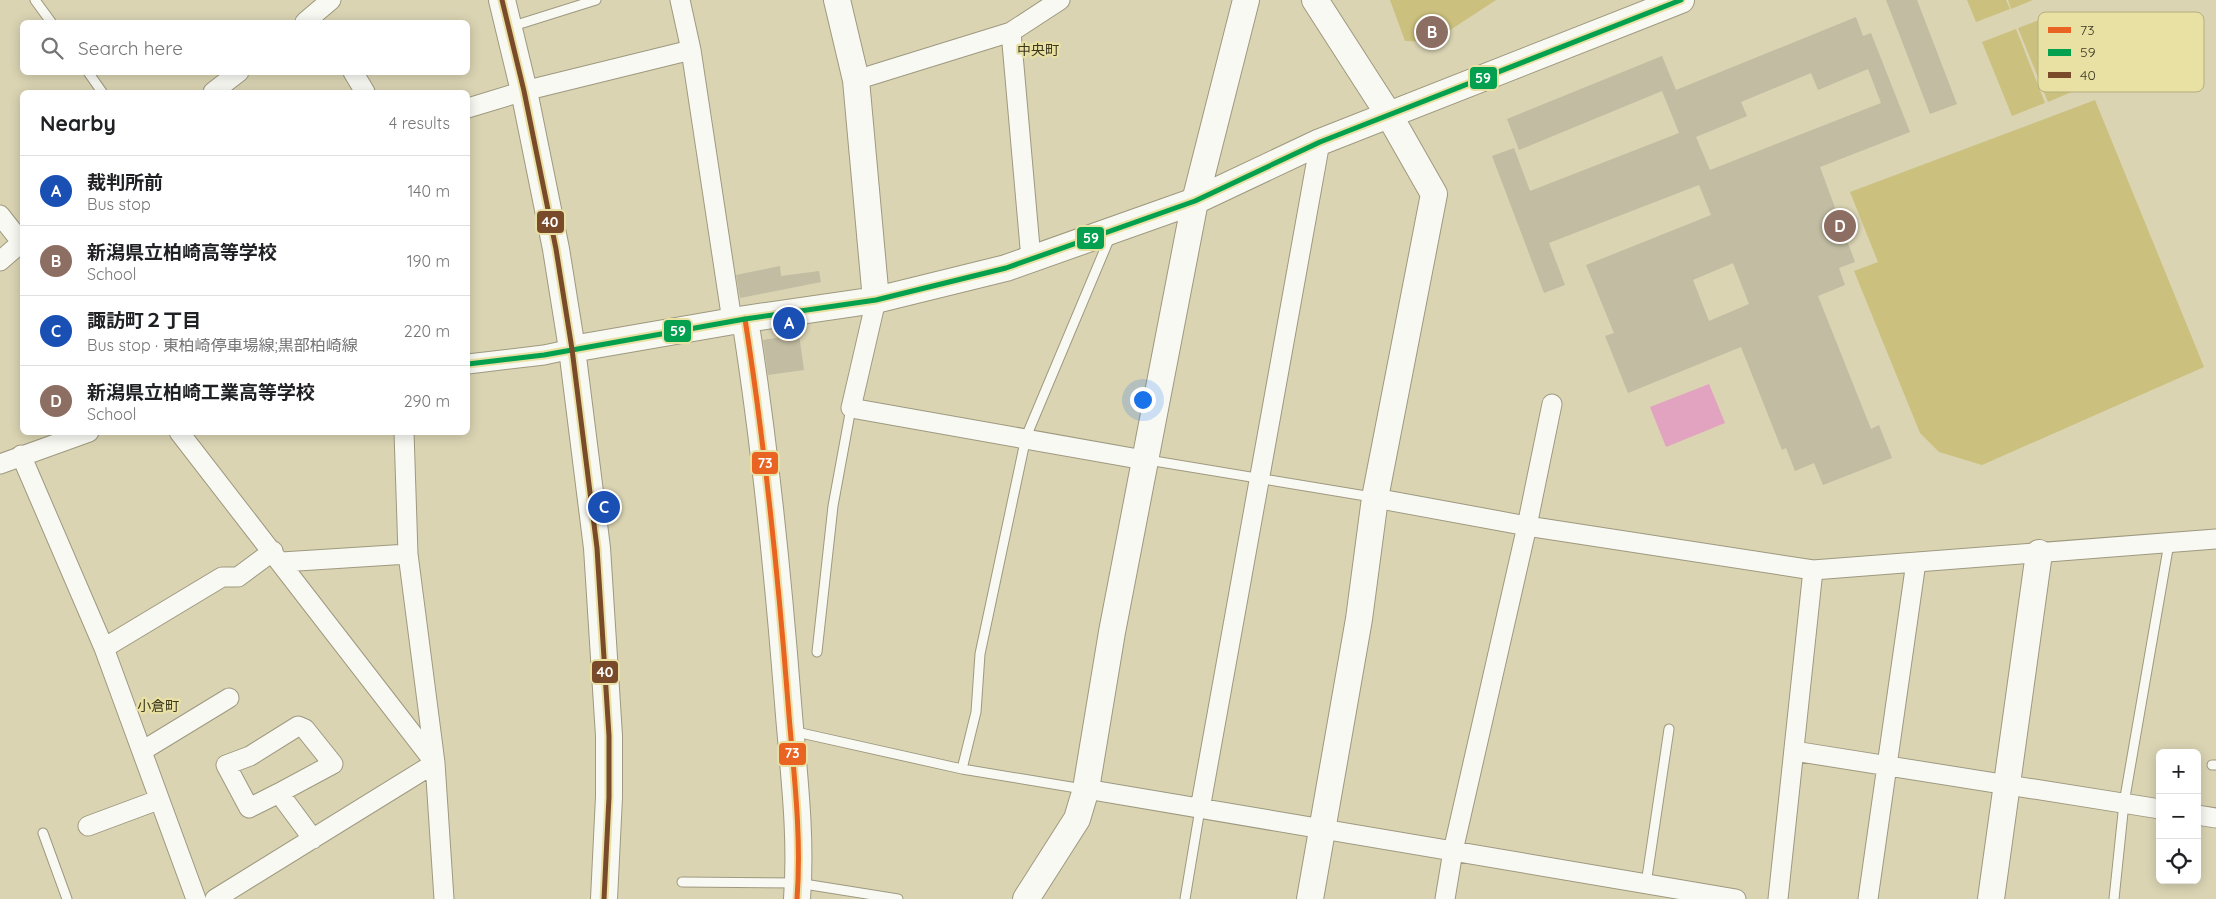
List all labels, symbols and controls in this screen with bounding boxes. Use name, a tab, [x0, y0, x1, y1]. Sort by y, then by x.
legend	[2038, 12, 2204, 92]
pin: B	[1416, 13, 1448, 51]
search box	[20, 20, 470, 75]
text: 73	[2080, 21, 2095, 39]
icon: search	[38, 34, 66, 62]
text: Search here	[78, 36, 183, 60]
district label: 中央町	[1017, 41, 1059, 59]
text: 59	[2080, 43, 2096, 61]
line badge: 59	[1469, 66, 1498, 90]
text: 40	[2080, 66, 2096, 84]
text: 59	[1475, 69, 1491, 87]
text: Nearby	[40, 110, 116, 136]
text: 4 results	[389, 113, 450, 133]
text: 裁判所前	[87, 170, 163, 194]
text: A	[51, 181, 61, 201]
text: 140 m	[407, 181, 450, 201]
text: Bus stop	[87, 194, 151, 214]
pin: D	[1824, 207, 1856, 245]
line badge: 40	[536, 210, 565, 234]
text: 40	[542, 213, 559, 231]
line badge: 59	[1076, 226, 1105, 250]
text: 59	[1083, 229, 1099, 247]
text: 新潟県立柏崎高等学校	[87, 240, 277, 264]
text: B	[51, 251, 61, 271]
text: 190 m	[407, 251, 450, 271]
text: School	[87, 264, 136, 284]
pin: A	[773, 304, 805, 342]
text: 諏訪町２丁目	[87, 308, 201, 332]
line badge: 59	[663, 319, 692, 343]
text: C	[51, 321, 61, 341]
text: 220 m	[404, 321, 450, 341]
text: 59	[670, 322, 686, 340]
text: Bus stop · 東柏崎停車場線;黒部柏崎線	[87, 335, 358, 355]
text: 新潟県立柏崎工業高等学校	[87, 380, 315, 404]
your location	[1130, 387, 1156, 413]
text: D	[50, 391, 62, 411]
text: 290 m	[404, 391, 450, 411]
text: School	[87, 404, 136, 424]
line badge: 73	[751, 451, 779, 475]
text: 73	[757, 454, 773, 472]
pin: C	[588, 488, 620, 526]
line badge: 40	[591, 660, 619, 684]
text: 40	[597, 663, 614, 681]
district label: 小倉町	[137, 697, 179, 715]
line badge: 73	[778, 742, 807, 766]
text: 73	[784, 744, 800, 762]
map controls	[2156, 749, 2201, 884]
button: +	[2156, 749, 2201, 794]
button: −	[2156, 794, 2201, 839]
button: locate	[2156, 839, 2201, 884]

